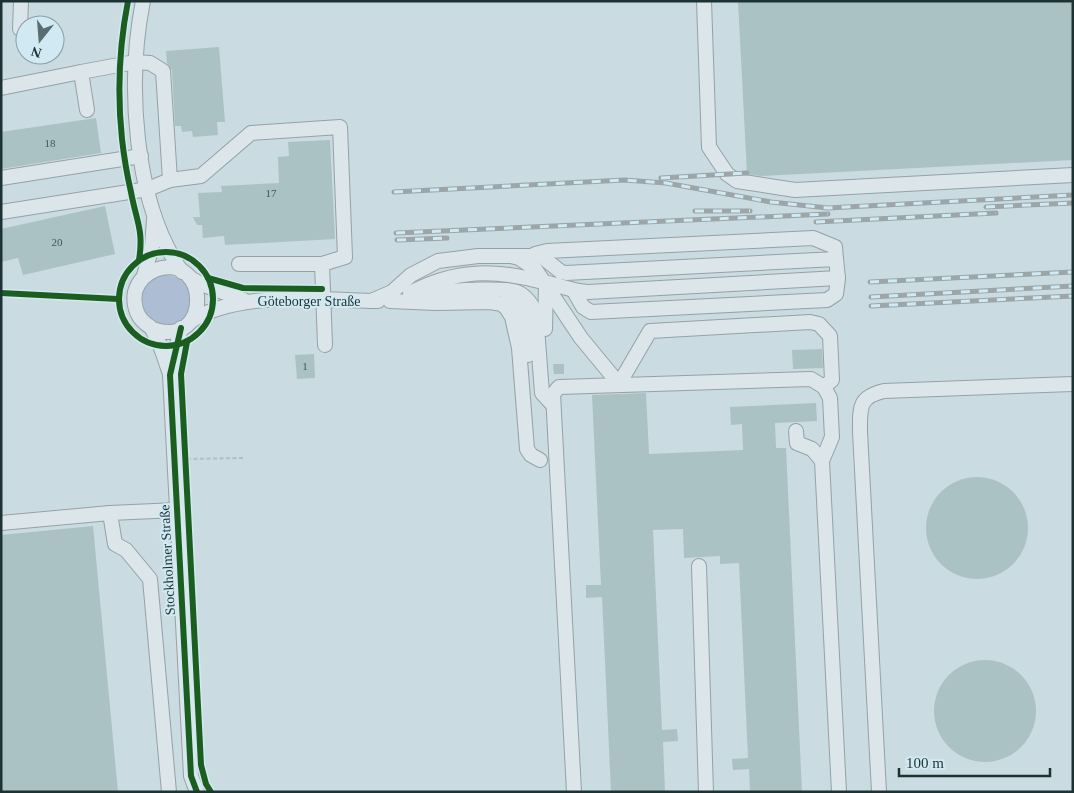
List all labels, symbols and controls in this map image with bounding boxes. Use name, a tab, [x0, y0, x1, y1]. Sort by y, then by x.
north arrow	[15, 15, 65, 65]
text: N	[29, 43, 43, 61]
house number: 18	[45, 137, 56, 149]
house number: 17	[266, 187, 277, 199]
house number: 20	[52, 236, 63, 248]
street label: Göteborger Straße	[258, 294, 360, 309]
house number: 1	[302, 360, 308, 372]
street label: Stockholmer Straße	[157, 504, 178, 616]
scale bar	[899, 746, 1050, 778]
text: 100 m	[906, 755, 944, 771]

